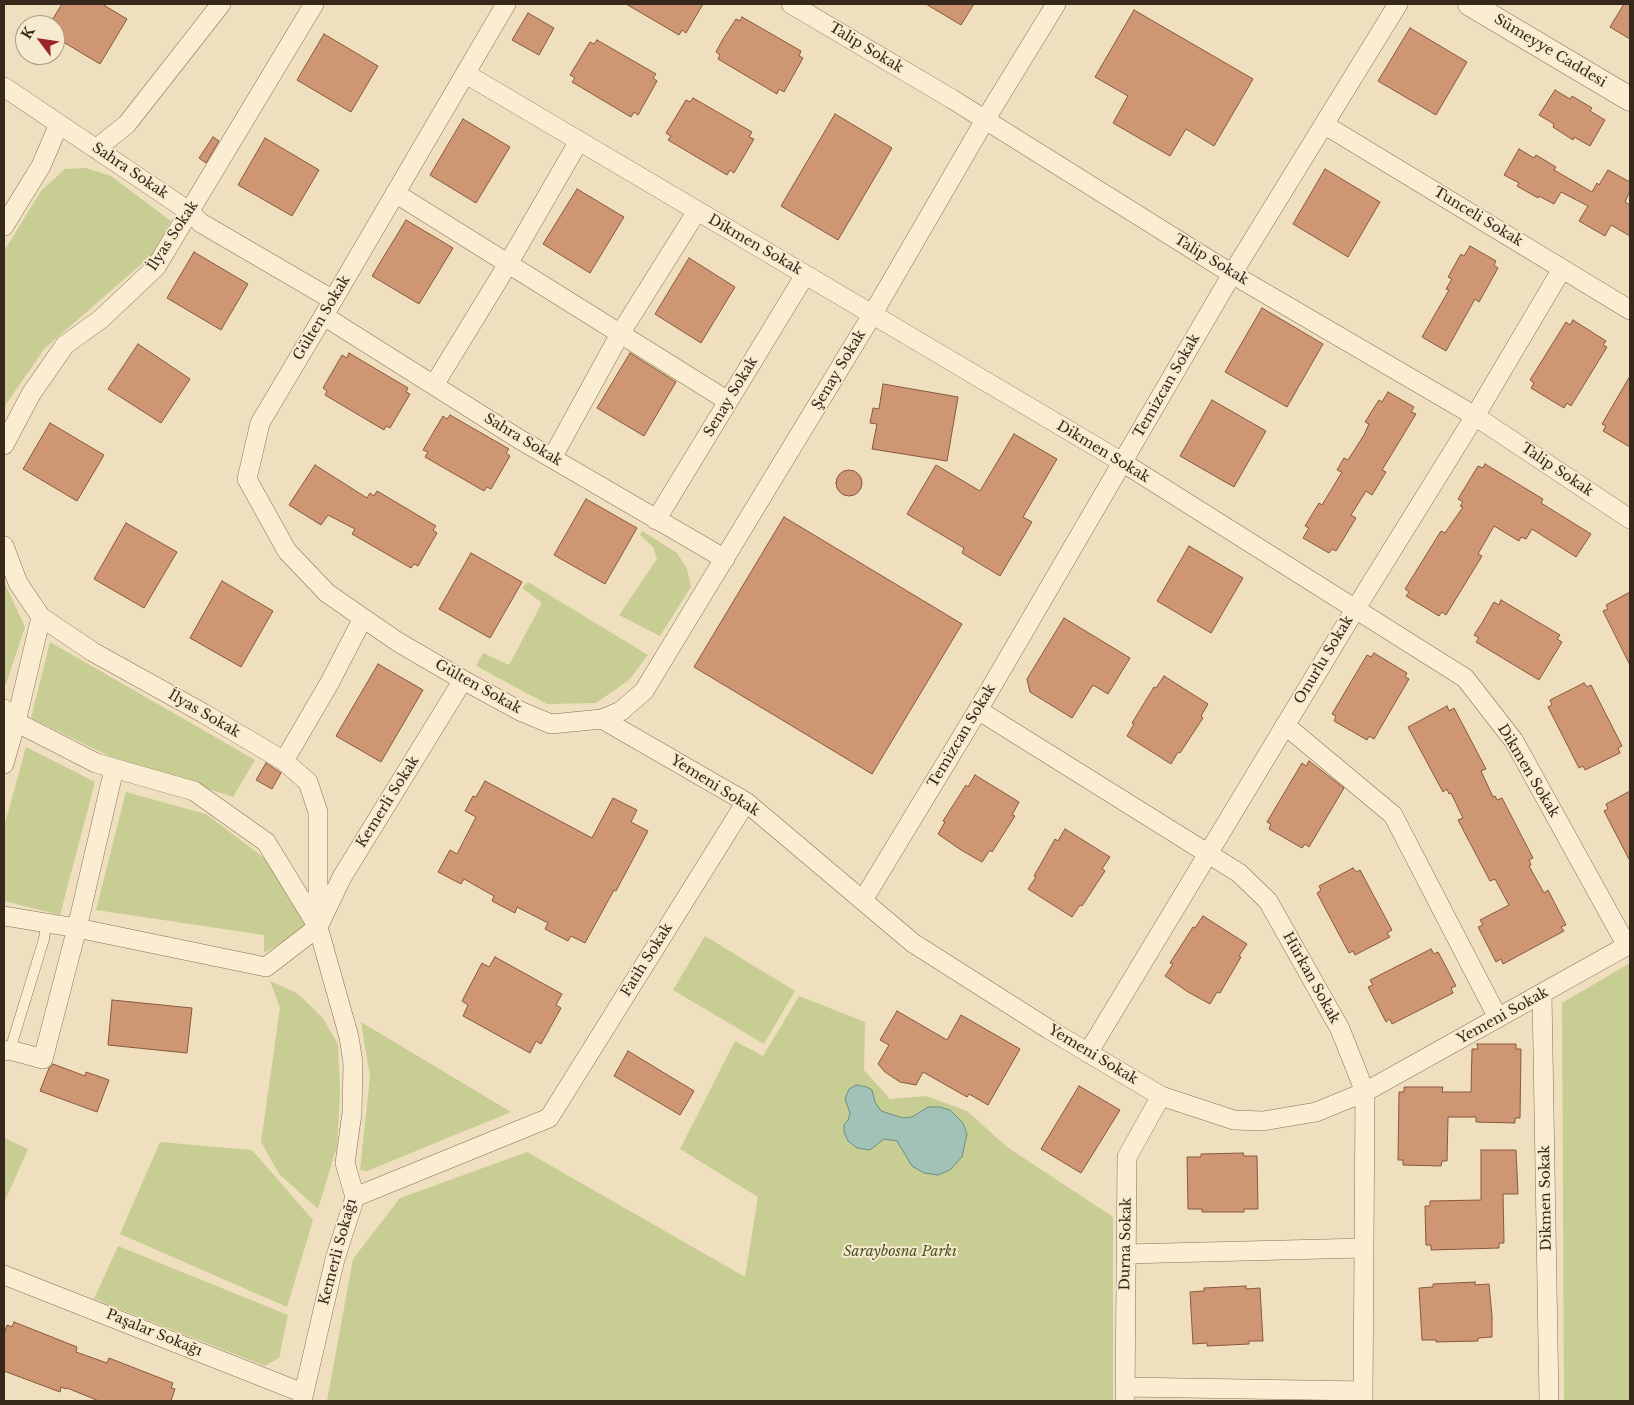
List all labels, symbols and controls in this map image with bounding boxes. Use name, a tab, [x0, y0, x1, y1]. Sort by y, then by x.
street label: Sümeyye Caddesi	[1491, 11, 1609, 91]
north arrow	[15, 15, 65, 65]
street label: Talip Sokak	[826, 19, 906, 77]
text: K	[17, 23, 39, 42]
street label: Sahra Sokak	[89, 139, 171, 203]
street label: Tunceli Sokak	[1430, 184, 1526, 250]
street label: İlyas Sokak	[144, 198, 202, 274]
street label: Dikmen Sokak	[705, 211, 805, 279]
street label: Talip Sokak	[1171, 231, 1251, 289]
street label: Gülten Sokak	[290, 272, 354, 364]
street label: Şenay Sokak	[809, 327, 869, 413]
street label: Temizcan Sokak	[1130, 331, 1204, 441]
street label: Senay Sokak	[701, 354, 761, 440]
street label: Sahra Sokak	[481, 410, 565, 470]
street label: Dikmen Sokak	[1053, 418, 1153, 486]
street label: Talip Sokak	[1518, 440, 1596, 500]
street label: Onurlu Sokak	[1291, 613, 1357, 707]
street label: Gülten Sokak	[432, 656, 524, 718]
street label: Temizcan Sokak	[925, 681, 999, 791]
street label: İlyas Sokak	[165, 687, 243, 741]
street label: Dikmen Sokak	[1494, 721, 1562, 821]
street label: Yemeni Sokak	[667, 752, 763, 820]
street label: Kemerli Sokak	[353, 753, 423, 851]
street label: Fatih Sokak	[618, 920, 676, 1000]
street label: Hürkan Sokak	[1279, 929, 1343, 1027]
street label: Yemeni Sokak	[1455, 984, 1551, 1048]
street label: Yemeni Sokak	[1045, 1022, 1141, 1088]
street label: Dikmen Sokak	[1537, 1145, 1555, 1251]
street label: Kemerli Sokağı	[316, 1197, 360, 1307]
street label: Durna Sokak	[1117, 1197, 1135, 1291]
park label: Saraybosna Parkı	[843, 1244, 957, 1260]
street label: Paşalar Sokağı	[104, 1306, 204, 1360]

